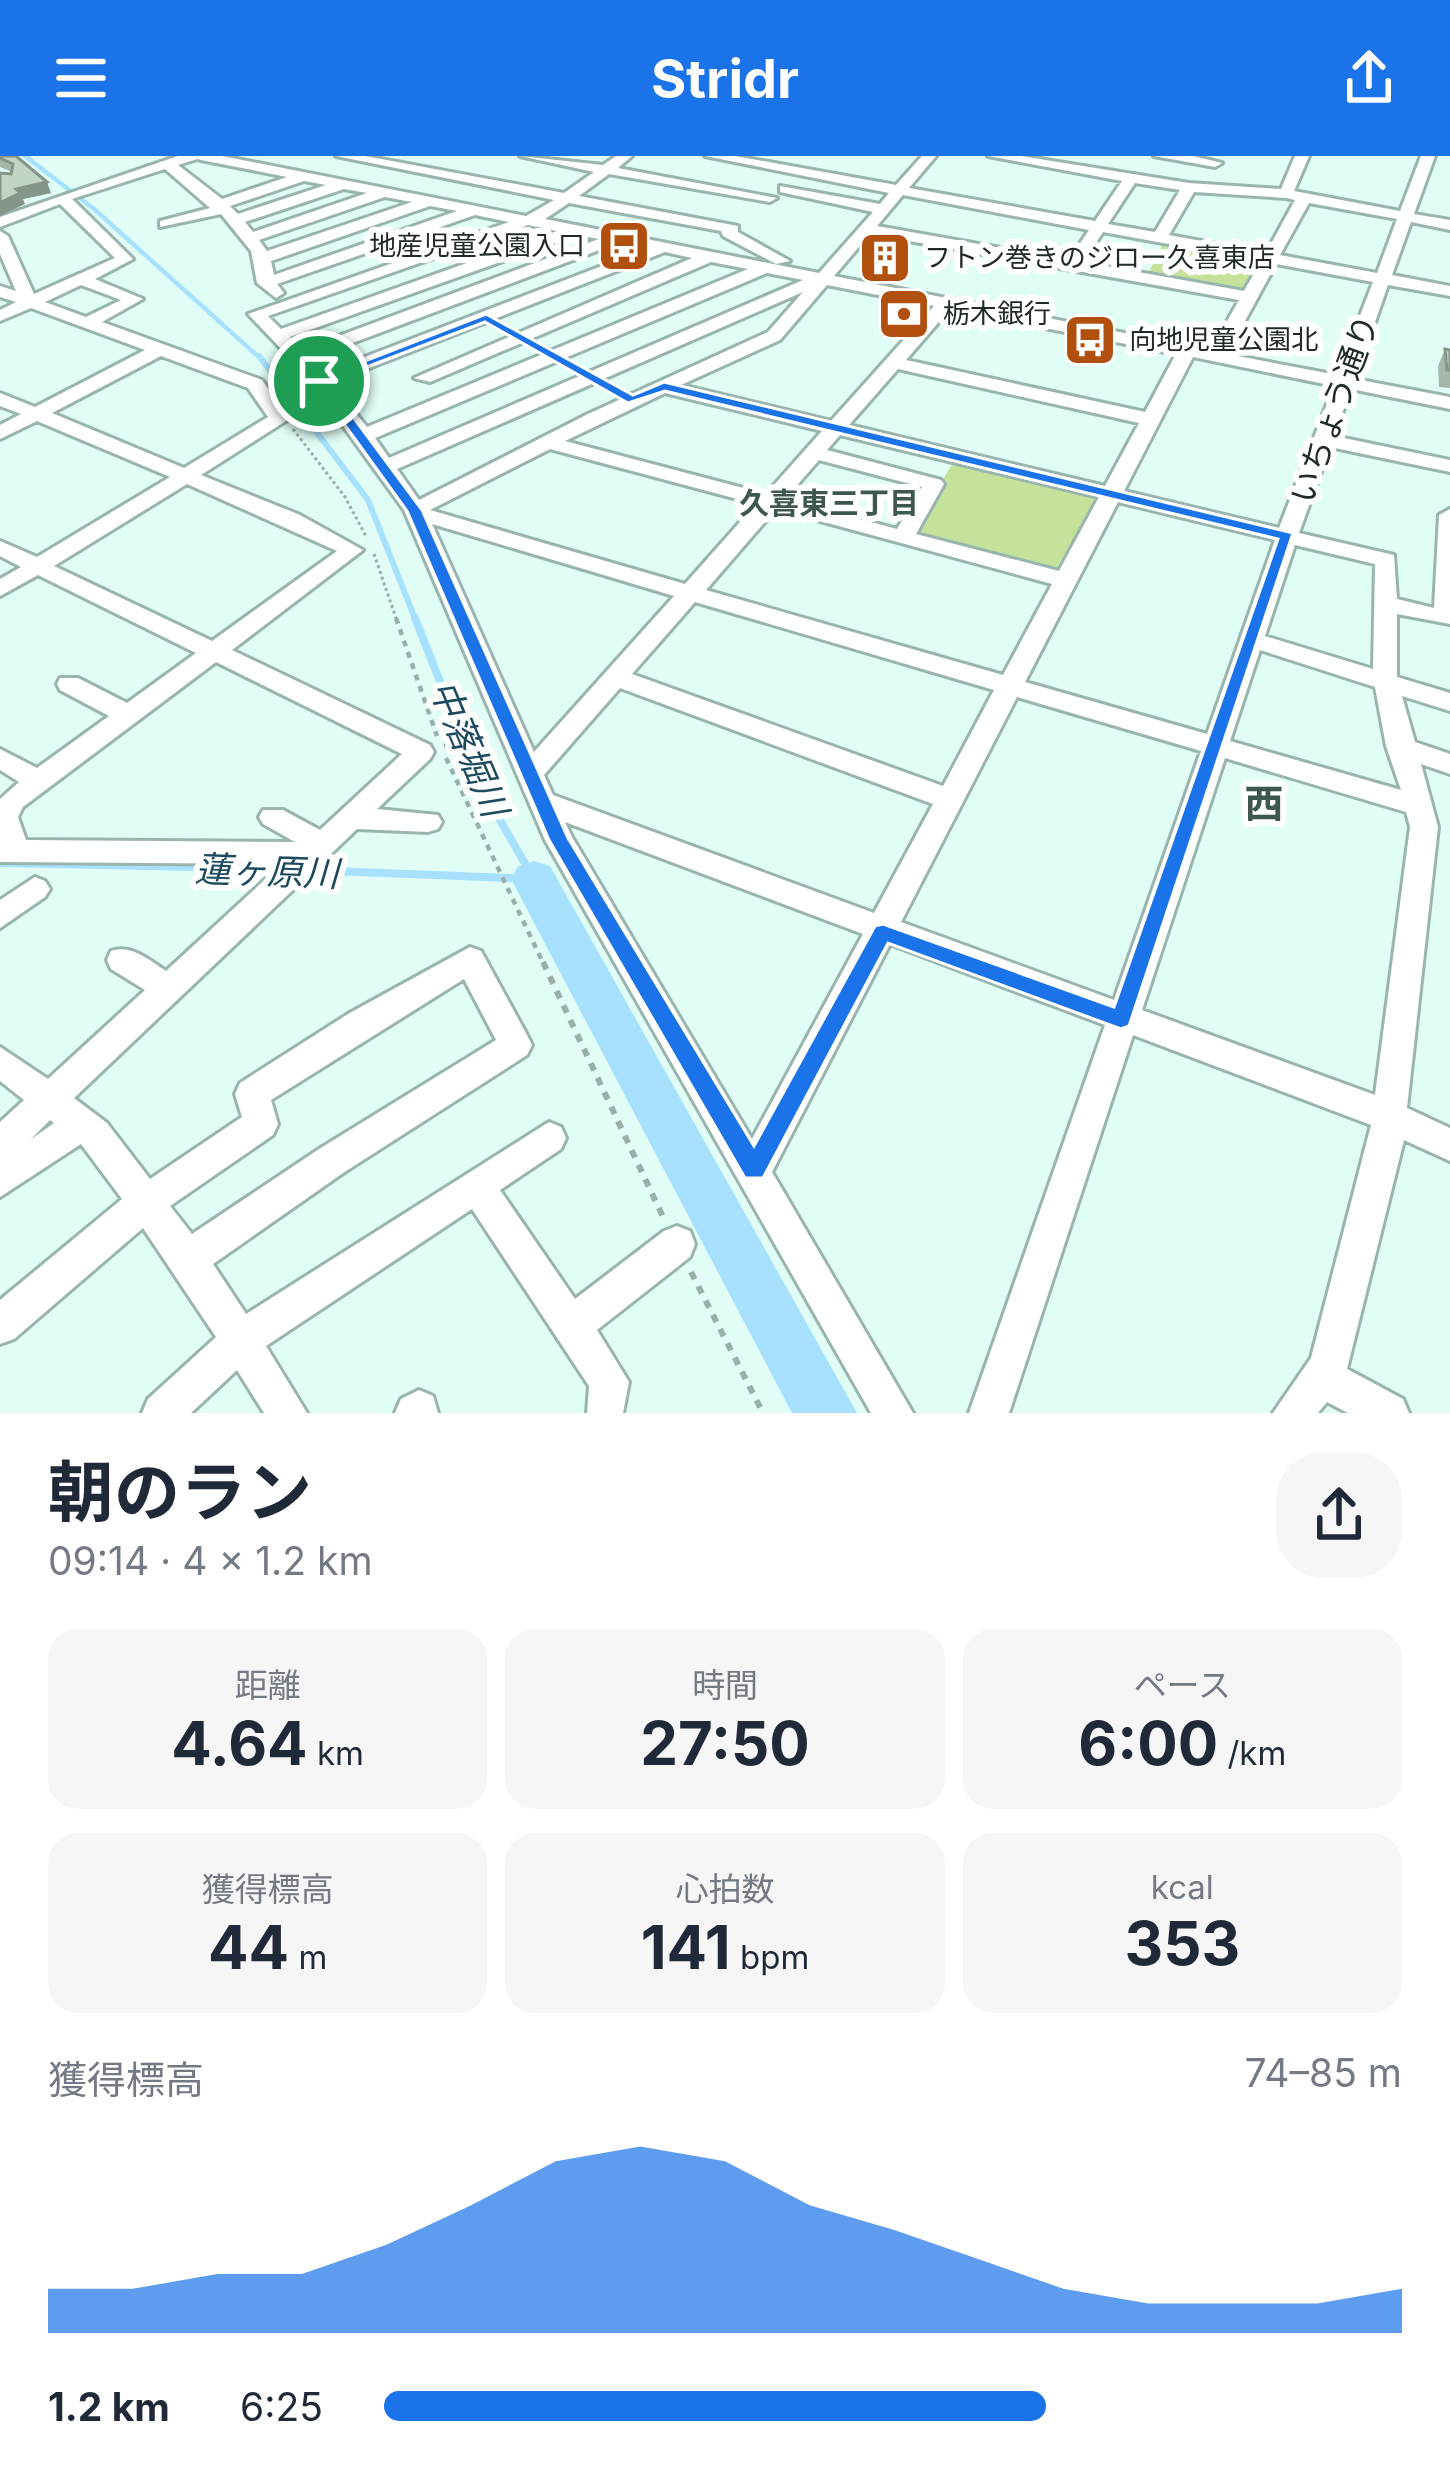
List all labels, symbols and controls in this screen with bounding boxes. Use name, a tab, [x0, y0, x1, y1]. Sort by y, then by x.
icon: menu	[48, 45, 114, 111]
icon: share	[1336, 45, 1402, 111]
text: Stridr	[651, 46, 799, 111]
bus stop icon: 地産児童公園入口	[596, 218, 652, 274]
place label: 地産児童公園入口	[369, 229, 585, 262]
building icon: フトン巻きのジロー久喜東店	[857, 230, 913, 286]
place label: フトン巻きのジロー久喜東店	[924, 241, 1275, 274]
bank icon: 栃木銀行	[876, 286, 932, 342]
place label: 栃木銀行	[943, 297, 1051, 330]
street label: いちょう通り	[1281, 309, 1387, 509]
bus stop icon: 向地児童公園北	[1062, 312, 1118, 368]
place label: 向地児童公園北	[1129, 323, 1318, 356]
pin	[268, 330, 370, 432]
icon: arrive	[286, 348, 352, 414]
district label: 久喜東三丁目	[739, 485, 919, 521]
water label: 中落堀川	[421, 673, 519, 827]
district label: 西	[1244, 780, 1284, 827]
water label: 蓮ヶ原川	[194, 847, 344, 896]
text: 朝のラン	[48, 1452, 312, 1532]
button: share	[1276, 1452, 1402, 1578]
text: 09:14 · 4 × 1.2 km	[48, 1537, 373, 1584]
text: 距離	[235, 1665, 301, 1705]
text: 時間	[692, 1665, 758, 1705]
text: ペース	[1134, 1665, 1231, 1705]
text: 4.64	[171, 1707, 308, 1779]
text: 27:50	[640, 1707, 810, 1779]
text: 6:00	[1078, 1707, 1218, 1779]
text: km	[308, 1733, 364, 1773]
text: /km	[1218, 1733, 1286, 1773]
text: kcal	[1151, 1867, 1214, 1907]
text: 獲得標高	[202, 1869, 334, 1909]
text: 心拍数	[675, 1869, 774, 1909]
text: 353	[1124, 1907, 1240, 1979]
text: 44	[208, 1911, 289, 1983]
text: 141	[641, 1911, 731, 1983]
text: m	[289, 1937, 327, 1977]
text: bpm	[731, 1937, 809, 1977]
text: 74–85 m	[1245, 2049, 1402, 2096]
text: 獲得標高	[48, 2056, 204, 2103]
text: 1.2 km	[48, 2383, 170, 2430]
text: 6:25	[240, 2383, 323, 2430]

